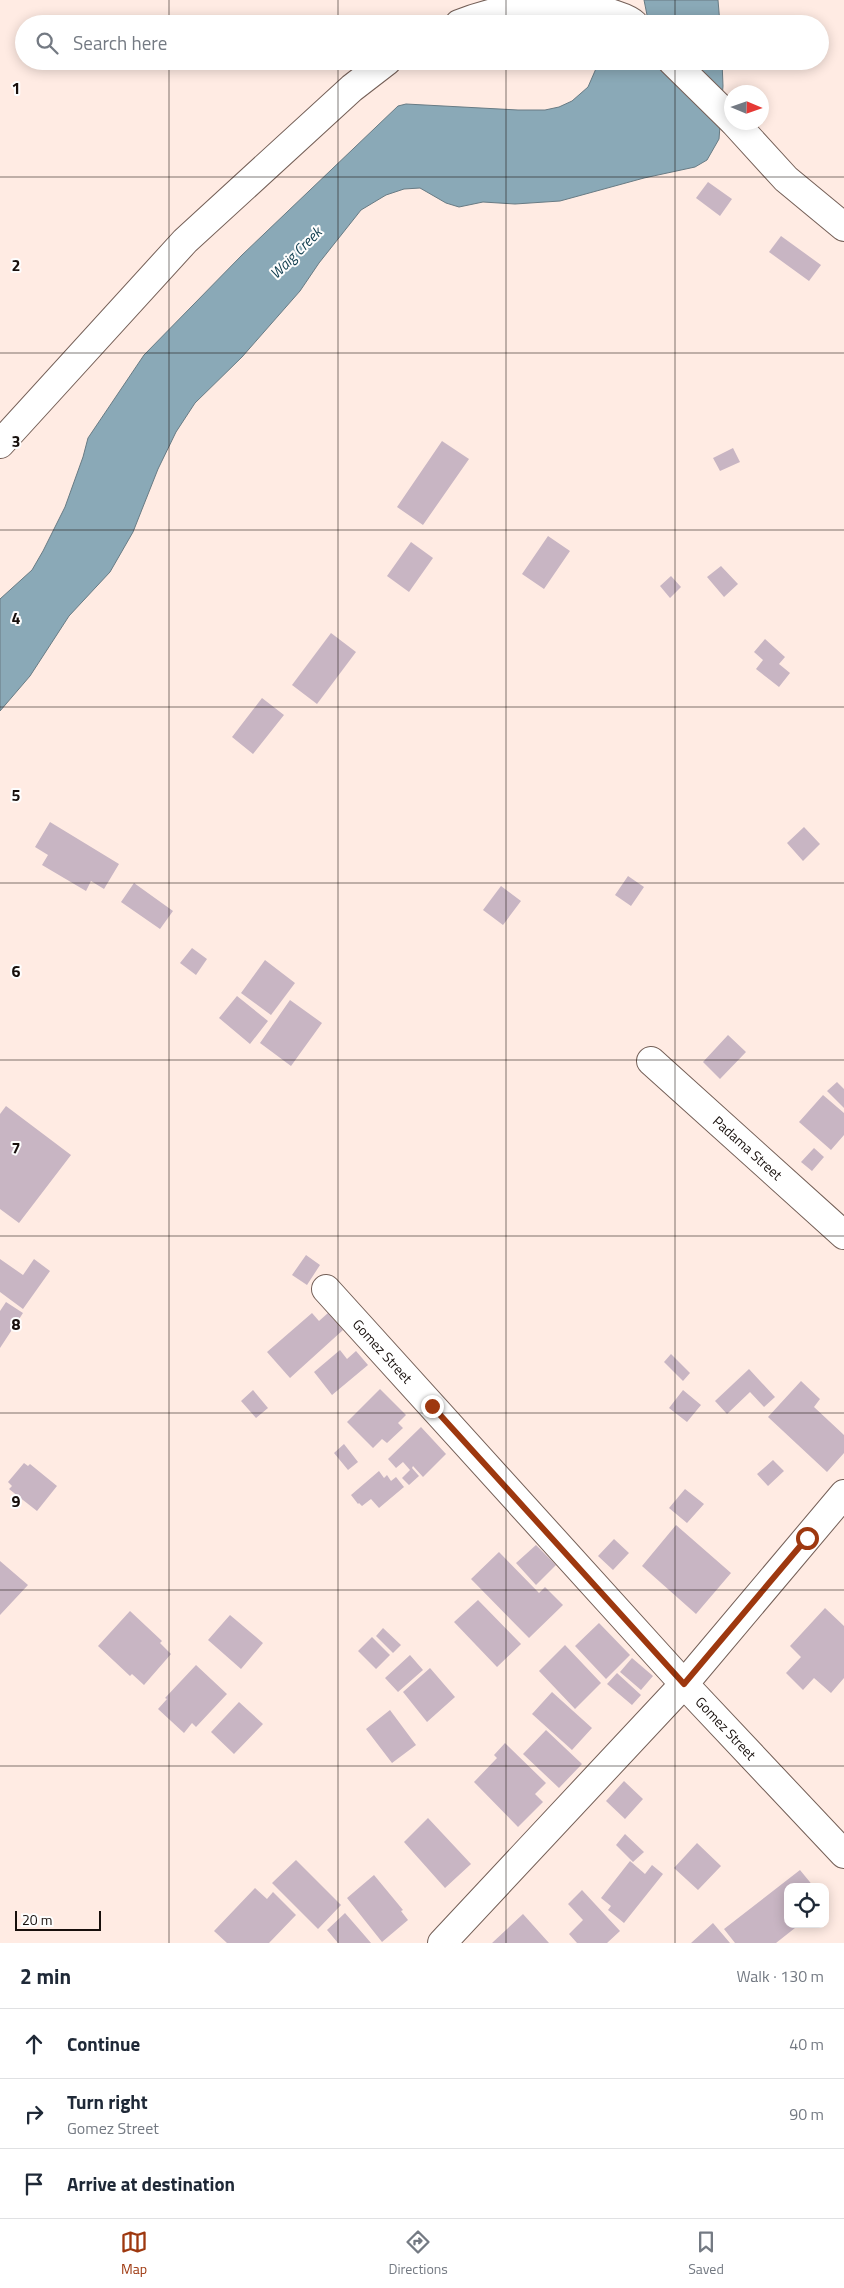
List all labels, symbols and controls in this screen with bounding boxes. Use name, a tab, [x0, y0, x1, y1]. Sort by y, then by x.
search box	[15, 15, 829, 70]
text: Search here	[73, 28, 167, 57]
icon: search	[33, 29, 61, 57]
text: 1	[12, 76, 20, 100]
north arrow	[724, 85, 769, 130]
water label: Waig Creek	[264, 220, 329, 284]
text: 2	[12, 253, 20, 277]
text: 3	[12, 429, 20, 453]
text: 4	[12, 606, 21, 630]
text: 5	[12, 783, 21, 807]
text: 6	[12, 959, 21, 983]
street label: Padama Street	[708, 1111, 788, 1185]
text: 7	[12, 1136, 20, 1160]
text: 8	[12, 1312, 21, 1336]
street label: Gomez Street	[348, 1314, 418, 1388]
route end	[421, 1395, 444, 1418]
text: 9	[12, 1489, 21, 1513]
route start	[796, 1527, 819, 1550]
street label: Gomez Street	[691, 1692, 761, 1765]
map controls	[784, 1883, 829, 1928]
button: locate	[784, 1883, 829, 1928]
scale bar	[15, 1908, 101, 1931]
text: 20 m	[22, 1909, 52, 1930]
text: 2 min	[20, 1960, 71, 1992]
text: Walk · 130 m	[736, 1964, 824, 1988]
text: Continue	[67, 2029, 140, 2058]
icon: ahead	[20, 2030, 48, 2058]
text: 40 m	[789, 2032, 824, 2056]
text: Turn right	[67, 2087, 148, 2116]
icon: right	[20, 2100, 48, 2128]
text: 90 m	[789, 2102, 824, 2126]
text: Gomez Street	[67, 2116, 159, 2140]
text: Arrive at destination	[67, 2169, 235, 2198]
icon: arrive	[20, 2170, 48, 2198]
tab: Map	[120, 2228, 148, 2279]
tab: Directions	[388, 2228, 448, 2279]
tab: Saved	[688, 2228, 724, 2279]

